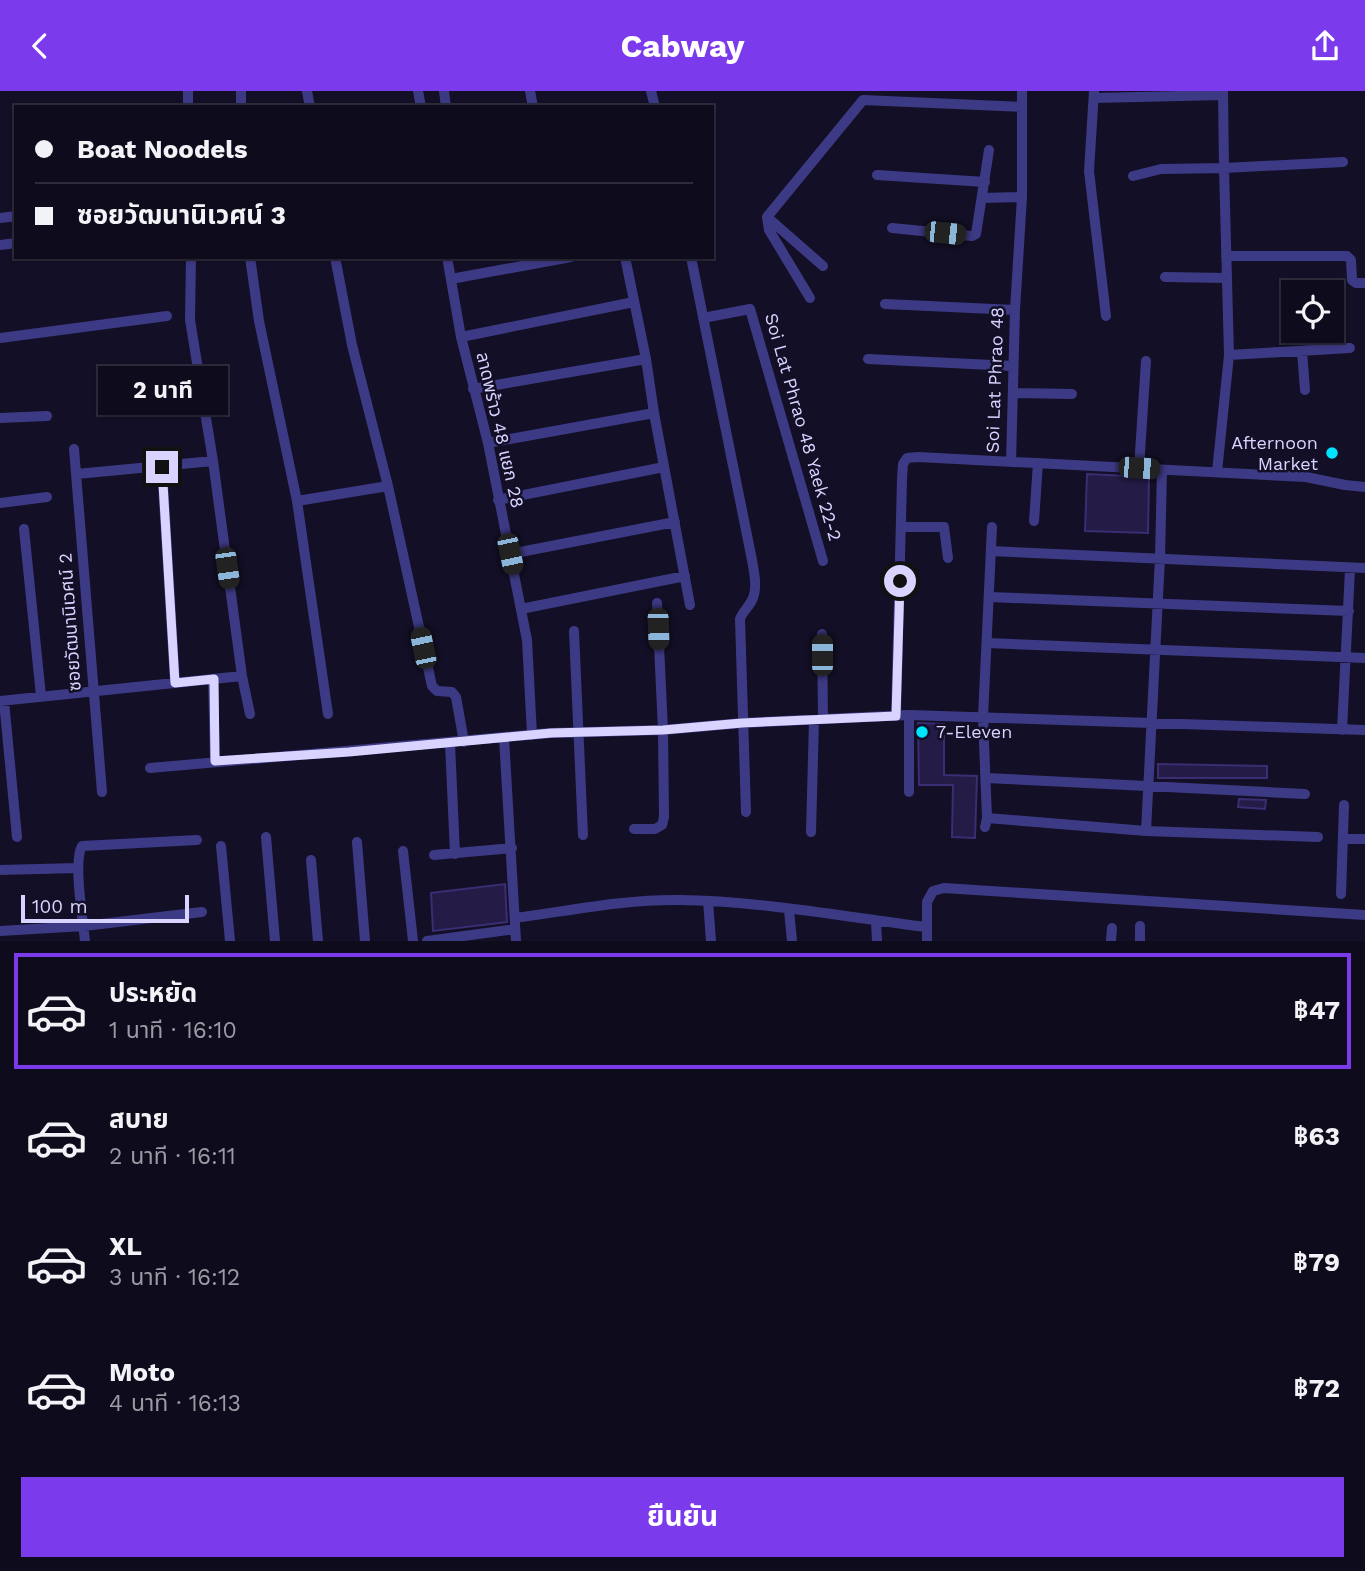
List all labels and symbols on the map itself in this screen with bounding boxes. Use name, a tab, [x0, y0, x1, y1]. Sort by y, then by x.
car	[924, 220, 967, 246]
street label: Soi Lat Phrao 48	[981, 307, 1008, 453]
street label: Soi Lat Phrao 48 Yaek 22-2	[761, 310, 846, 543]
street label: ลาดพร้าว 48 แยก 28	[472, 350, 529, 510]
callout: 2 นาที	[97, 365, 227, 415]
place label: Afternoon Market	[1231, 432, 1318, 474]
marker: Afternoon Market	[1324, 445, 1340, 461]
route end	[146, 451, 178, 483]
car	[1118, 456, 1161, 480]
car	[496, 531, 525, 577]
car	[214, 546, 241, 590]
street label: ซอยวัฒนานิเวศน์ 2	[54, 552, 85, 692]
route start	[884, 565, 916, 597]
car	[647, 608, 670, 650]
car	[409, 625, 438, 671]
car	[812, 634, 833, 676]
place label: 7-Eleven	[936, 721, 1012, 742]
marker: 7-Eleven	[914, 724, 930, 740]
scale bar	[21, 892, 189, 924]

